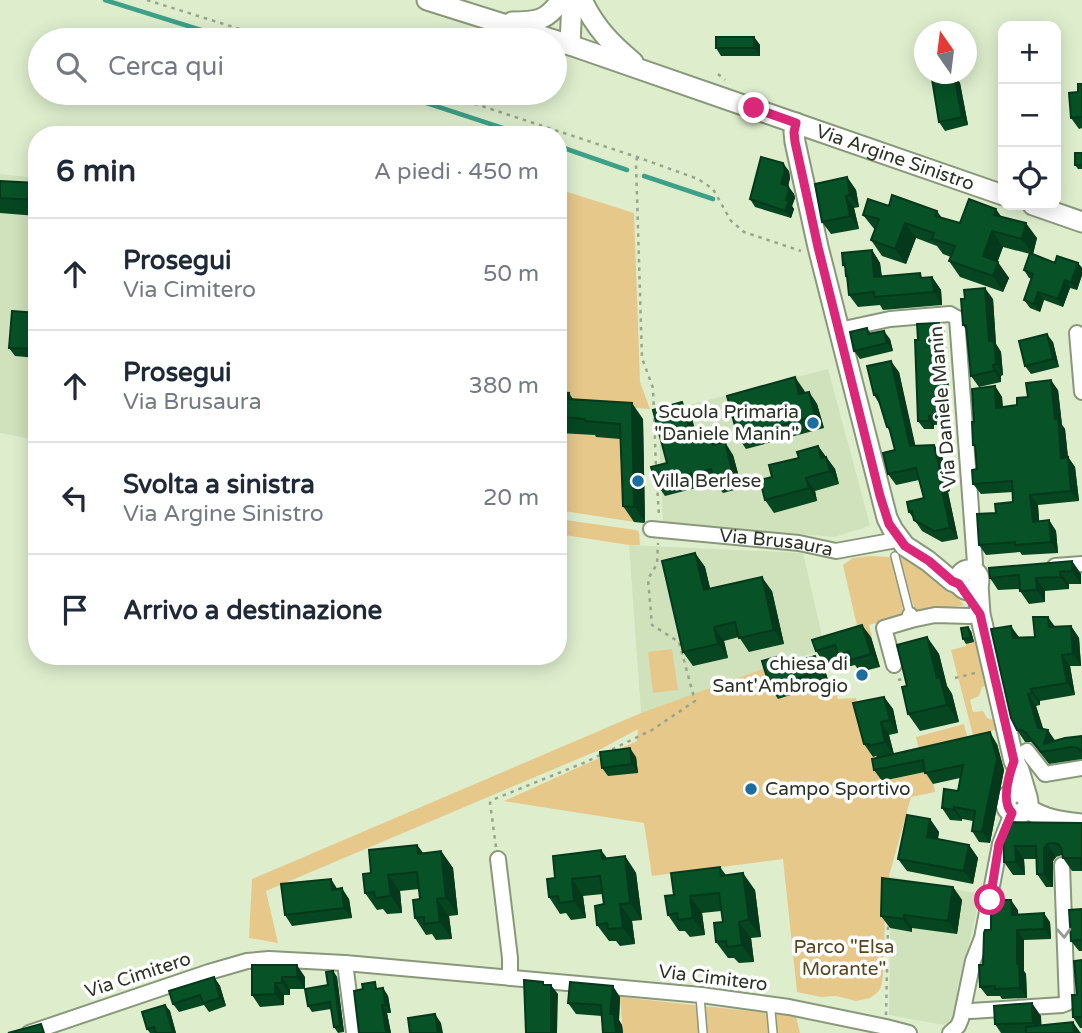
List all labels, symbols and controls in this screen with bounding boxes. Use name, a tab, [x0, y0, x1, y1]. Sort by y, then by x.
north arrow	[914, 21, 977, 84]
map controls	[998, 21, 1061, 210]
button: +	[998, 21, 1061, 84]
search box	[28, 28, 567, 105]
icon: search	[52, 48, 90, 86]
text: Cerca qui	[108, 51, 224, 82]
button: −	[998, 84, 1061, 147]
route end	[738, 92, 769, 123]
street label: Via Argine Sinistro	[813, 120, 977, 195]
button: locate	[998, 147, 1061, 210]
text: 6 min	[56, 153, 136, 190]
text: A piedi · 450 m	[374, 158, 539, 186]
text: Prosegui	[123, 245, 232, 276]
icon: ahead	[56, 255, 94, 293]
text: 50 m	[483, 260, 539, 288]
text: Via Cimitero	[123, 276, 256, 304]
street label: Via Daniele Manin	[925, 325, 961, 489]
text: Prosegui	[123, 357, 232, 388]
icon: ahead	[56, 367, 94, 405]
text: 380 m	[469, 372, 539, 400]
text: Via Brusaura	[123, 388, 262, 416]
place label: Scuola Primaria "Daniele Manin"	[654, 401, 799, 445]
marker: Scuola Primaria "Daniele Manin"	[805, 415, 821, 431]
text: Svolta a sinistra	[123, 469, 315, 500]
place label: Villa Berlese	[652, 470, 761, 492]
marker: Villa Berlese	[630, 473, 646, 489]
icon: left	[56, 479, 94, 517]
text: 20 m	[483, 484, 539, 512]
text: Via Argine Sinistro	[123, 500, 324, 528]
street label: Via Brusaura	[718, 525, 835, 561]
icon: arrive	[56, 591, 94, 629]
text: Arrivo a destinazione	[123, 595, 382, 626]
place label: chiesa di Sant'Ambrogio	[712, 653, 848, 697]
marker: chiesa di Sant'Ambrogio	[854, 667, 870, 683]
place label: Campo Sportivo	[765, 778, 911, 800]
marker: Campo Sportivo	[743, 781, 759, 797]
route start	[974, 884, 1005, 915]
one-way arrow	[1056, 928, 1071, 939]
park label: Parco "Elsa Morante"	[794, 936, 894, 980]
street label: Via Cimitero	[82, 948, 194, 1002]
street label: Via Cimitero	[657, 960, 769, 996]

